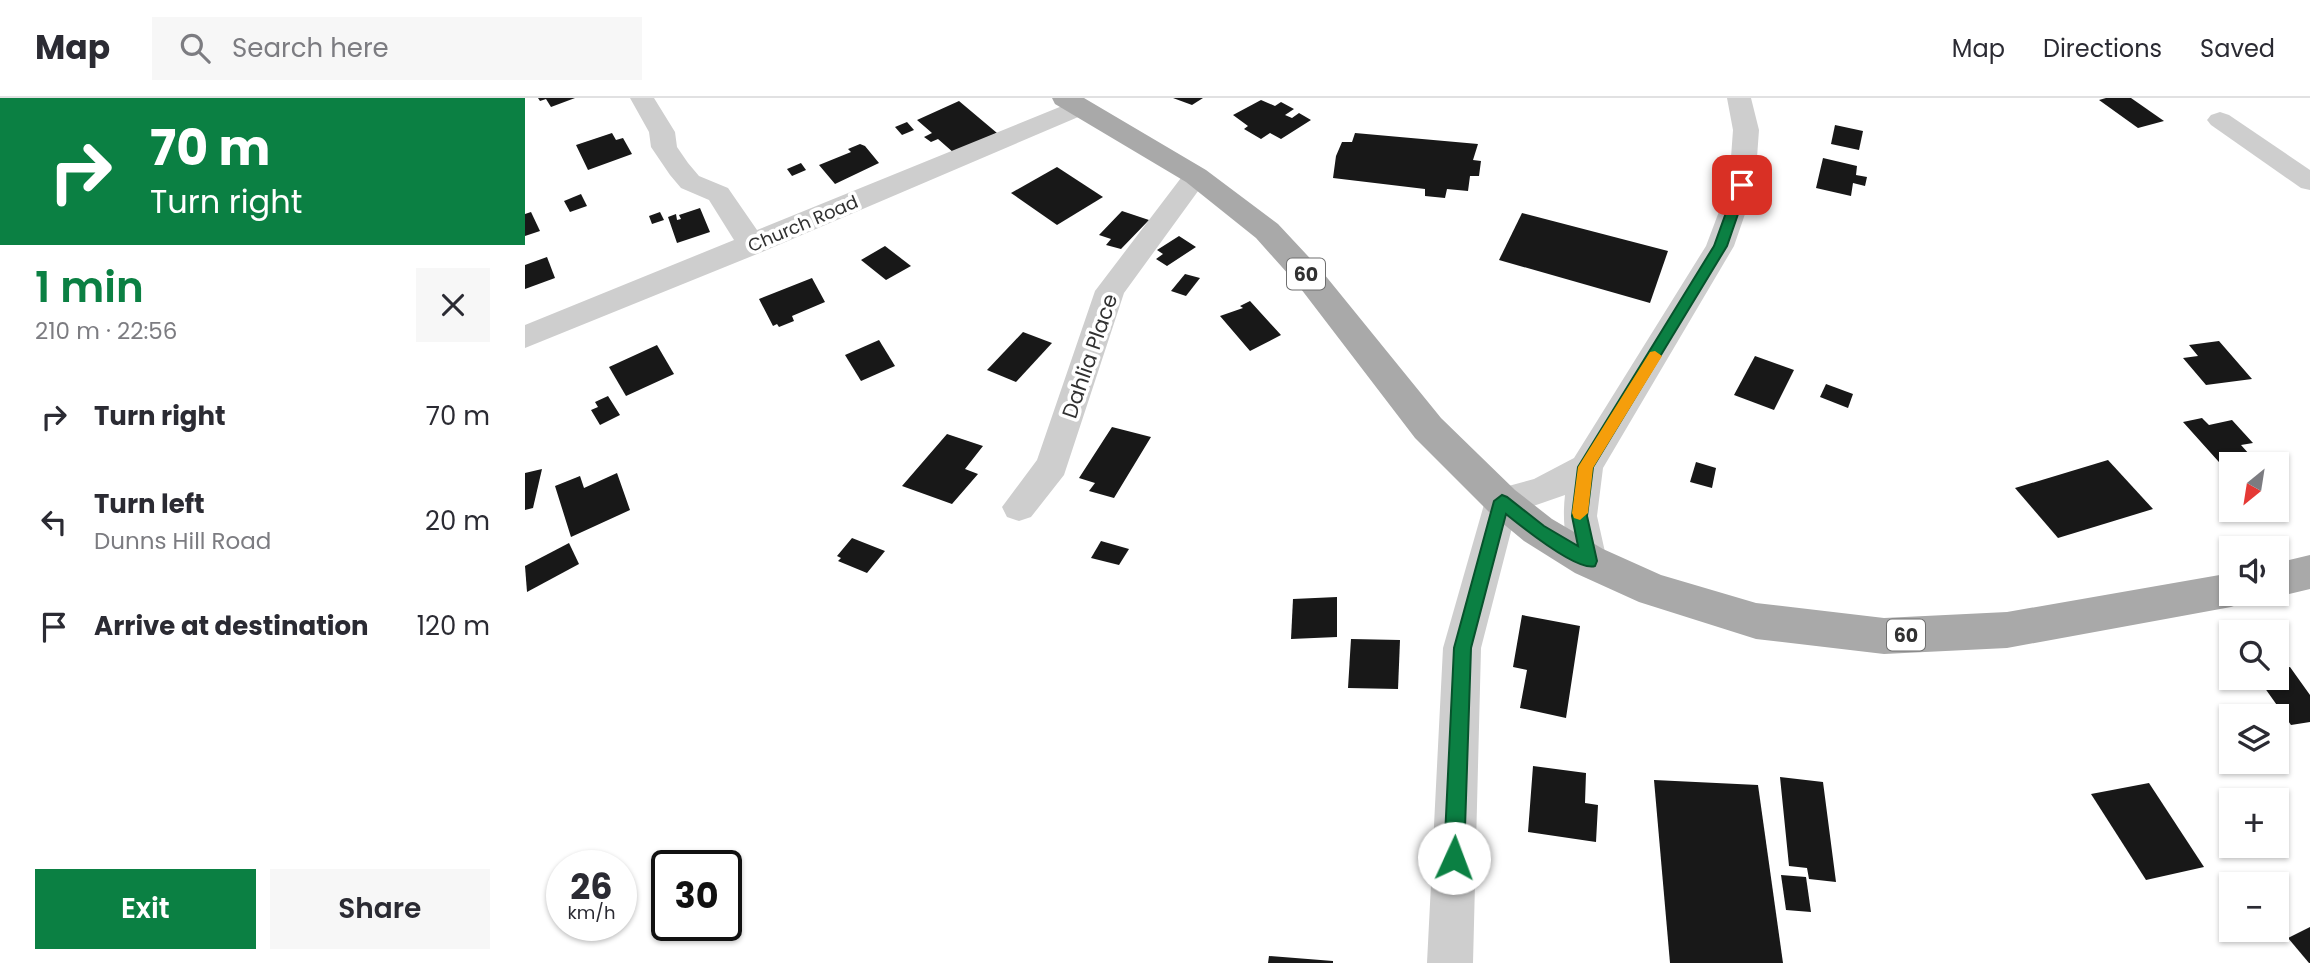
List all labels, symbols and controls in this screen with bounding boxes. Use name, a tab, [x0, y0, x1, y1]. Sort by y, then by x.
search box	[152, 17, 642, 80]
text: Map	[35, 24, 110, 71]
icon: search	[176, 29, 214, 67]
text: Search here	[232, 30, 389, 66]
text: Map	[1952, 32, 2005, 65]
text: Directions	[2043, 32, 2162, 65]
text: Saved	[2200, 32, 2275, 65]
text: 70 m	[150, 114, 270, 182]
icon: right	[35, 126, 126, 217]
pin	[1712, 155, 1772, 215]
icon: arrive	[1723, 166, 1761, 204]
text: Turn right	[150, 179, 302, 224]
street label: Church Road	[744, 189, 862, 258]
text: 1 min	[35, 258, 144, 317]
road number: 60	[1287, 258, 1325, 290]
button: close	[416, 268, 490, 342]
street label: Dahlia Place	[1055, 290, 1124, 422]
text: 210 m · 22:56	[35, 315, 177, 347]
icon: right	[35, 398, 73, 436]
text: Turn right	[94, 398, 226, 434]
text: 70 m	[426, 398, 490, 434]
north arrow	[2219, 452, 2289, 522]
map controls	[2219, 452, 2289, 942]
text: Turn left	[94, 486, 205, 522]
icon: left	[35, 503, 73, 541]
text: 20 m	[425, 503, 490, 539]
text: Dunns Hill Road	[94, 525, 271, 557]
button: sound	[2219, 536, 2289, 606]
icon: arrive	[35, 608, 73, 646]
text: Arrive at destination	[94, 608, 369, 644]
text: 120 m	[417, 608, 490, 644]
road number: 60	[1887, 620, 1925, 650]
button: search	[2219, 620, 2289, 690]
button: layers	[2219, 704, 2289, 774]
button: +	[2219, 788, 2289, 858]
position arrow	[1417, 821, 1491, 895]
speed limit sign: 30	[651, 850, 742, 941]
text: 26	[570, 862, 613, 911]
button: Exit	[35, 869, 256, 949]
button: Share	[270, 869, 490, 949]
button: −	[2219, 872, 2289, 942]
text: km/h	[568, 900, 615, 925]

